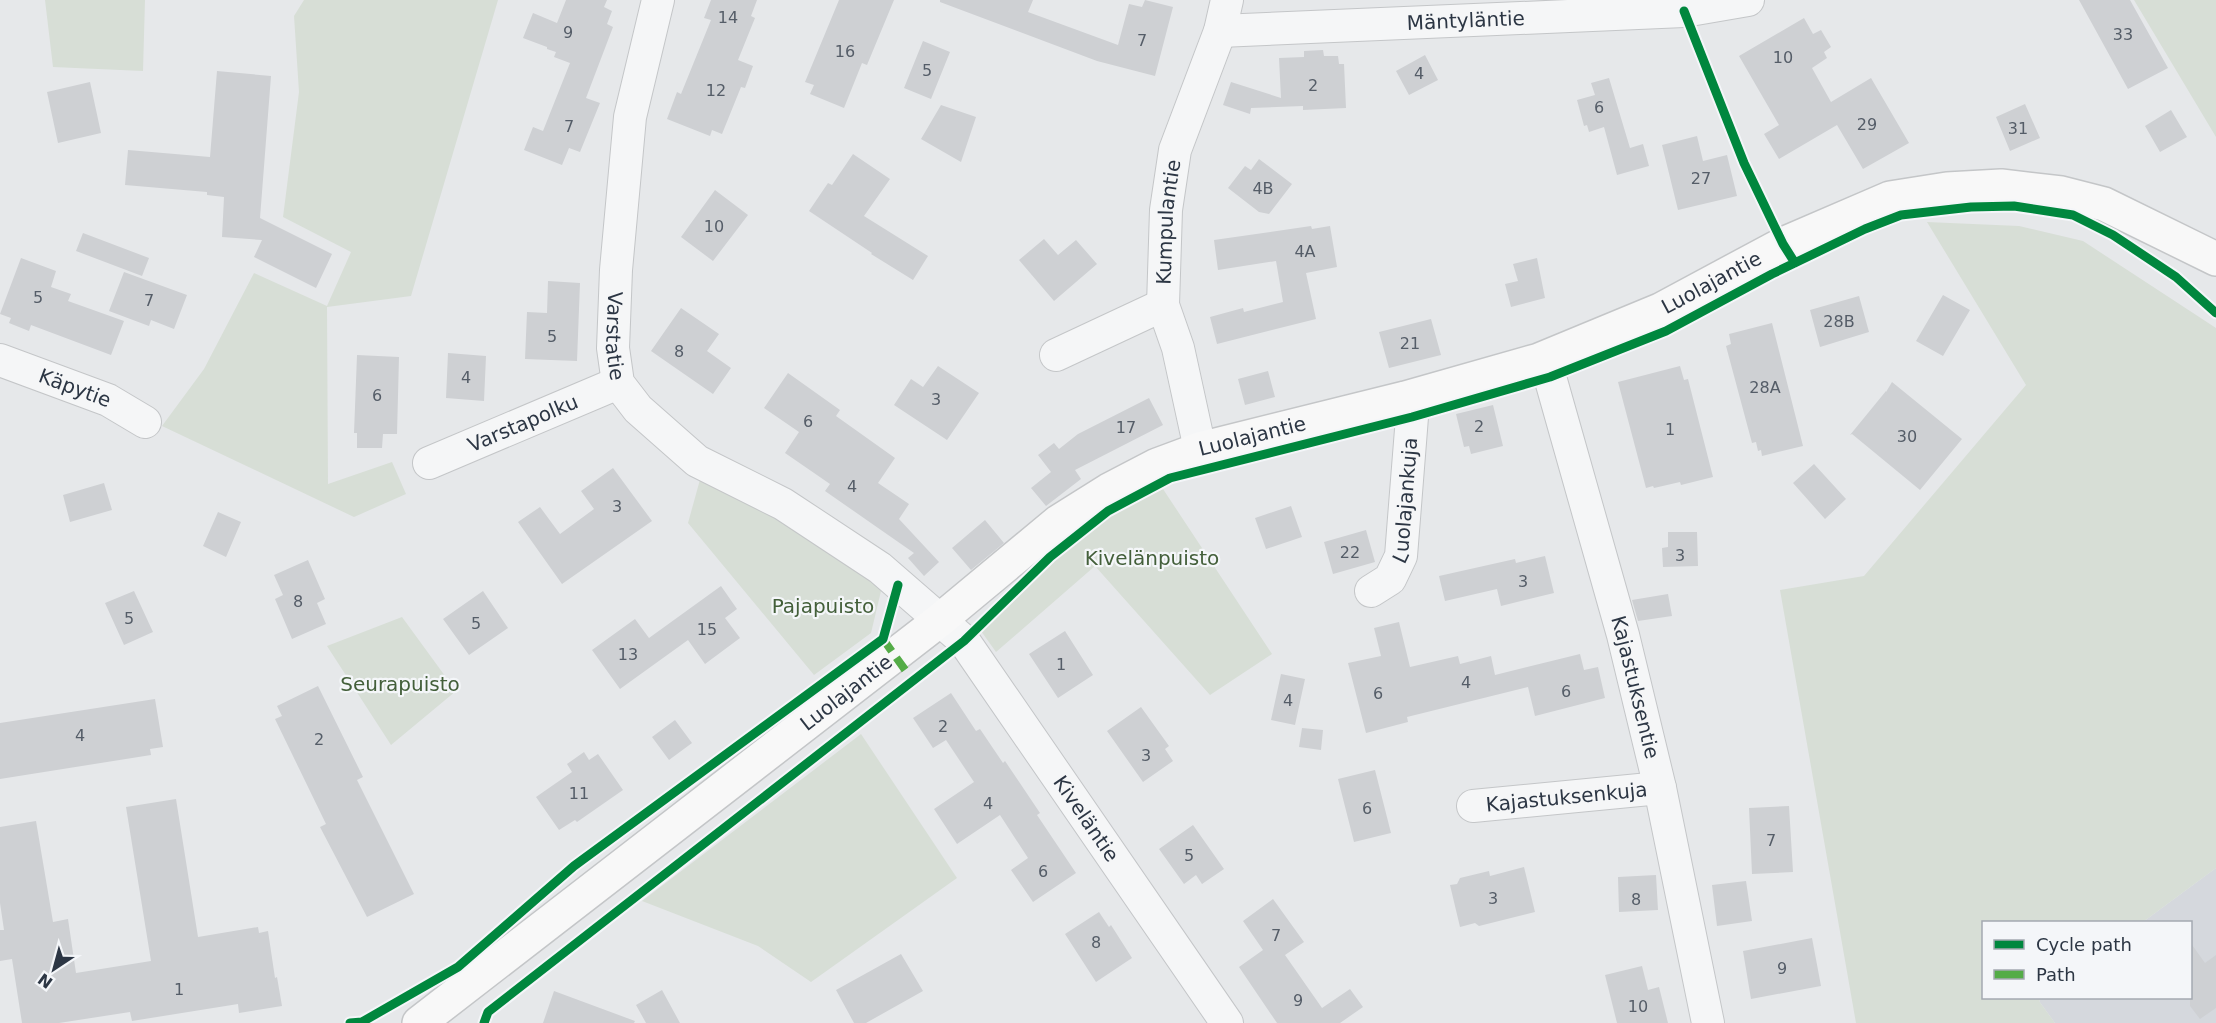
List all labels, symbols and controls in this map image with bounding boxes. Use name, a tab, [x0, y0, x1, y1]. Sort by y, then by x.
street label: Mäntyläntie	[1406, 6, 1525, 35]
house number: 14	[718, 8, 738, 27]
house number: 9	[563, 23, 573, 42]
house number: 33	[2113, 25, 2133, 44]
house number: 7	[1137, 31, 1147, 50]
house number: 16	[835, 42, 855, 61]
house number: 10	[1773, 48, 1793, 67]
house number: 5	[922, 61, 932, 80]
house number: 4	[1414, 64, 1424, 83]
house number: 2	[1308, 76, 1318, 95]
house number: 12	[706, 81, 726, 100]
house number: 6	[1594, 98, 1604, 117]
house number: 29	[1857, 115, 1877, 134]
house number: 7	[564, 117, 574, 136]
house number: 31	[2008, 119, 2028, 138]
street label: Kumpulantie	[1152, 158, 1185, 285]
house number: 27	[1691, 169, 1711, 188]
house number: 4B	[1252, 179, 1274, 198]
house number: 10	[704, 217, 724, 236]
house number: 4A	[1294, 242, 1316, 261]
street label: Luolajantie	[1657, 246, 1765, 319]
house number: 5	[33, 288, 43, 307]
house number: 7	[144, 291, 154, 310]
street label: Varstatie	[600, 291, 629, 382]
house number: 28B	[1823, 312, 1855, 331]
house number: 5	[547, 327, 557, 346]
house number: 21	[1400, 334, 1420, 353]
house number: 8	[674, 342, 684, 361]
street label: Käpytie	[36, 363, 114, 412]
house number: 4	[461, 368, 471, 387]
house number: 28A	[1749, 378, 1781, 397]
house number: 6	[372, 386, 382, 405]
street label: Varstapolku	[464, 389, 582, 457]
house number: 3	[931, 390, 941, 409]
street label: Luolajantie	[1196, 411, 1308, 461]
house number: 6	[803, 412, 813, 431]
house number: 2	[1474, 417, 1484, 436]
house number: 17	[1116, 418, 1136, 437]
house number: 1	[1665, 420, 1675, 439]
house number: 30	[1897, 427, 1917, 446]
street label: Luolajankuja	[1387, 437, 1422, 567]
house number: 4	[847, 477, 857, 496]
house number: 3	[612, 497, 622, 516]
house number: 22	[1340, 543, 1360, 562]
park label: Kivelänpuisto	[1085, 546, 1219, 570]
house number: 3	[1675, 546, 1685, 565]
house number: 3	[1518, 572, 1528, 591]
house number: 8	[293, 592, 303, 611]
park label: Pajapuisto	[772, 594, 874, 618]
house number: 5	[124, 609, 134, 628]
street label: Kajastuksentie	[1606, 613, 1664, 761]
house number: 5	[471, 614, 481, 633]
house number: 15	[697, 620, 717, 639]
house number: 13	[618, 645, 638, 664]
street label: Luolajantie	[795, 650, 897, 736]
house number: 1	[1056, 655, 1066, 674]
park label: Seurapuisto	[340, 672, 460, 696]
house number: 4	[1461, 673, 1471, 692]
house number: 6	[1561, 682, 1571, 701]
house number: 6	[1373, 684, 1383, 703]
house number: 4	[1283, 691, 1293, 710]
house number: 2	[938, 717, 948, 736]
house number: 4	[75, 726, 85, 745]
house number: 2	[314, 730, 324, 749]
house number: 3	[1141, 746, 1151, 765]
street label: Kiveläntie	[1048, 771, 1124, 866]
street label: Kajastuksenkuja	[1485, 777, 1649, 817]
house number: 11	[569, 784, 589, 803]
house number: 4	[983, 794, 993, 813]
house number: 6	[1362, 799, 1372, 818]
house number: 7	[1766, 831, 1776, 850]
house number: 5	[1184, 846, 1194, 865]
house number: 6	[1038, 862, 1048, 881]
house number: 3	[1488, 889, 1498, 908]
house number: 8	[1631, 890, 1641, 909]
legend	[1982, 921, 2192, 999]
house number: 7	[1271, 926, 1281, 945]
house number: 8	[1091, 933, 1101, 952]
text: Cycle path	[2036, 934, 2132, 955]
north arrow	[24, 939, 84, 999]
house number: 9	[1777, 959, 1787, 978]
text: Path	[2036, 964, 2076, 985]
text: N	[34, 969, 56, 992]
house number: 1	[174, 980, 184, 999]
house number: 9	[1293, 991, 1303, 1010]
house number: 10	[1628, 997, 1648, 1016]

